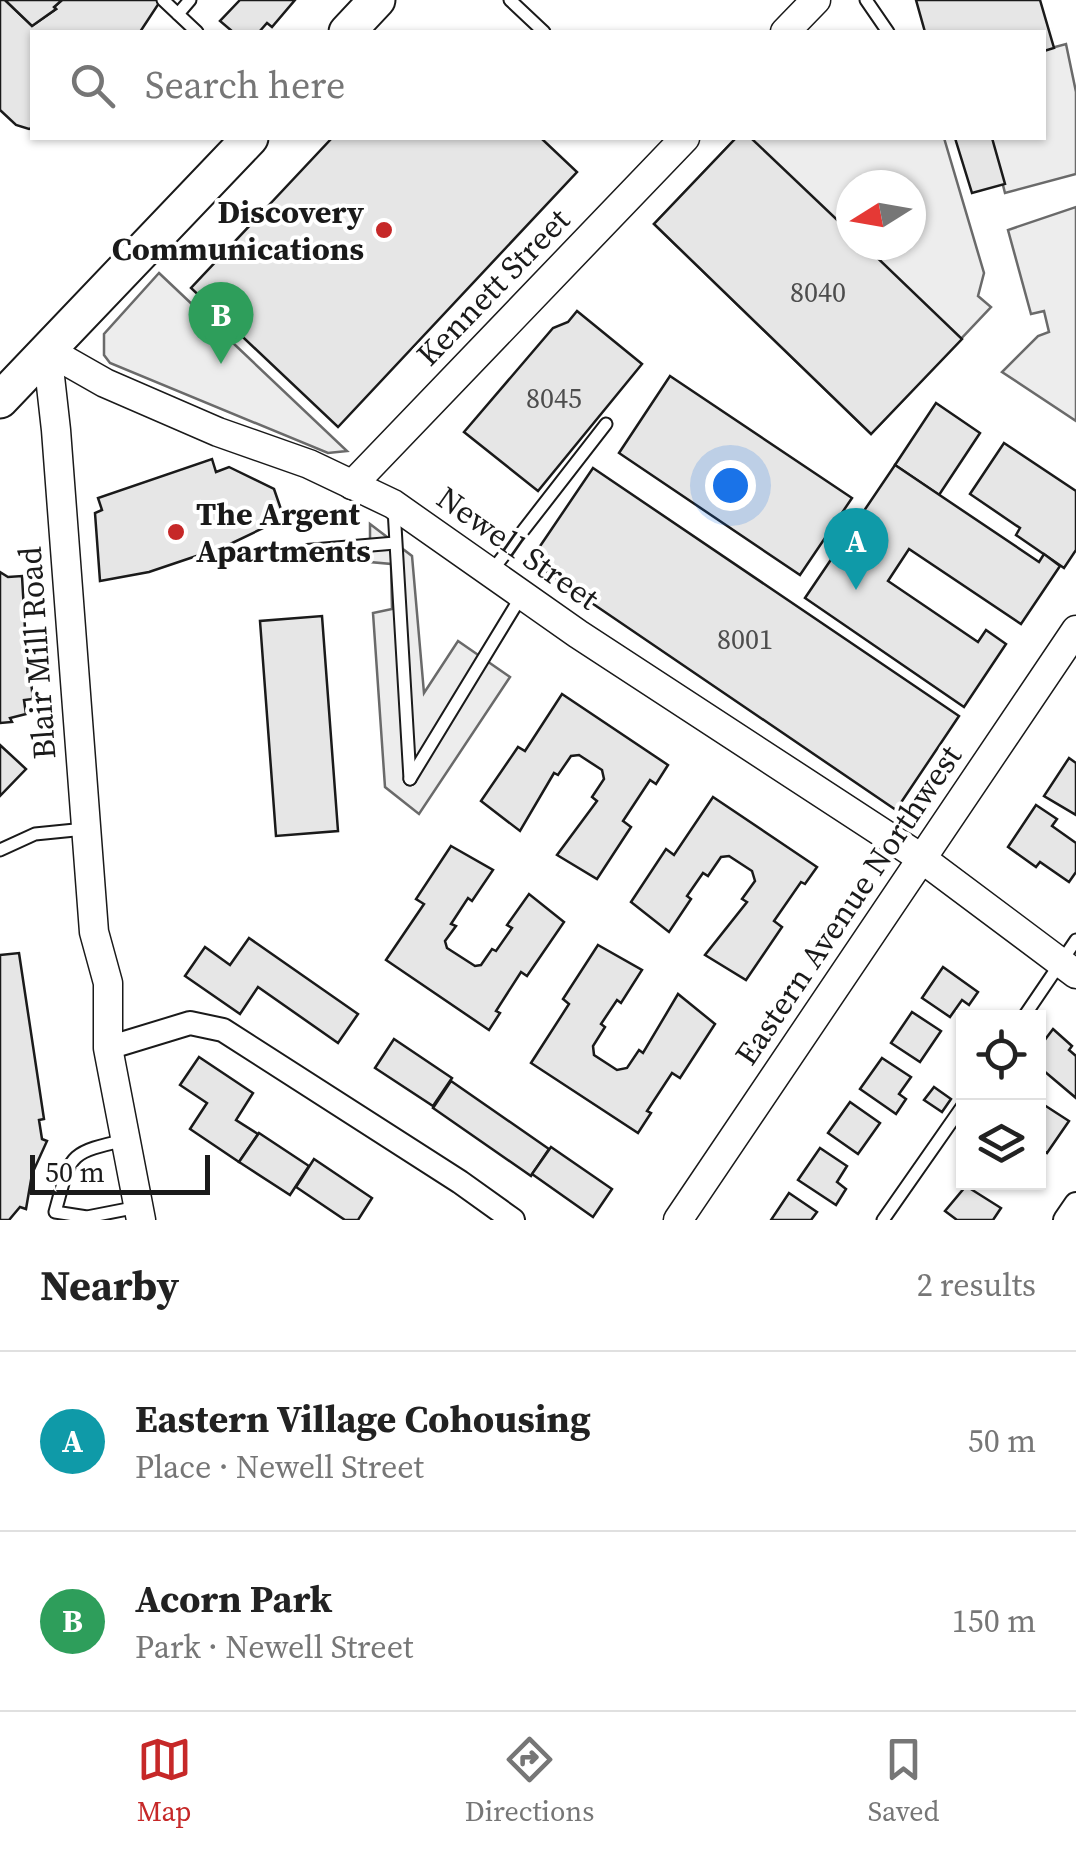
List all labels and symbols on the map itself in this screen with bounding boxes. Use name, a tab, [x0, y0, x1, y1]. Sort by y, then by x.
north arrow	[836, 170, 926, 260]
place label: Discovery Communications	[112, 190, 364, 271]
street label: Kennett Street	[407, 198, 580, 375]
marker: Discovery Communications	[373, 219, 395, 241]
house number: 8040	[790, 273, 846, 311]
pin: B	[188, 282, 254, 364]
house number: 8045	[526, 379, 582, 417]
your location	[705, 460, 756, 511]
street label: Newell Street	[428, 476, 608, 620]
place label: The Argent Apartments	[196, 492, 371, 573]
pin: A	[824, 508, 888, 590]
marker: The Argent Apartments	[165, 521, 187, 543]
street label: Blair Mill Road	[8, 545, 66, 761]
house number: 8001	[717, 620, 773, 658]
street label: Eastern Avenue Northwest	[724, 736, 972, 1074]
scale bar	[30, 1150, 210, 1194]

